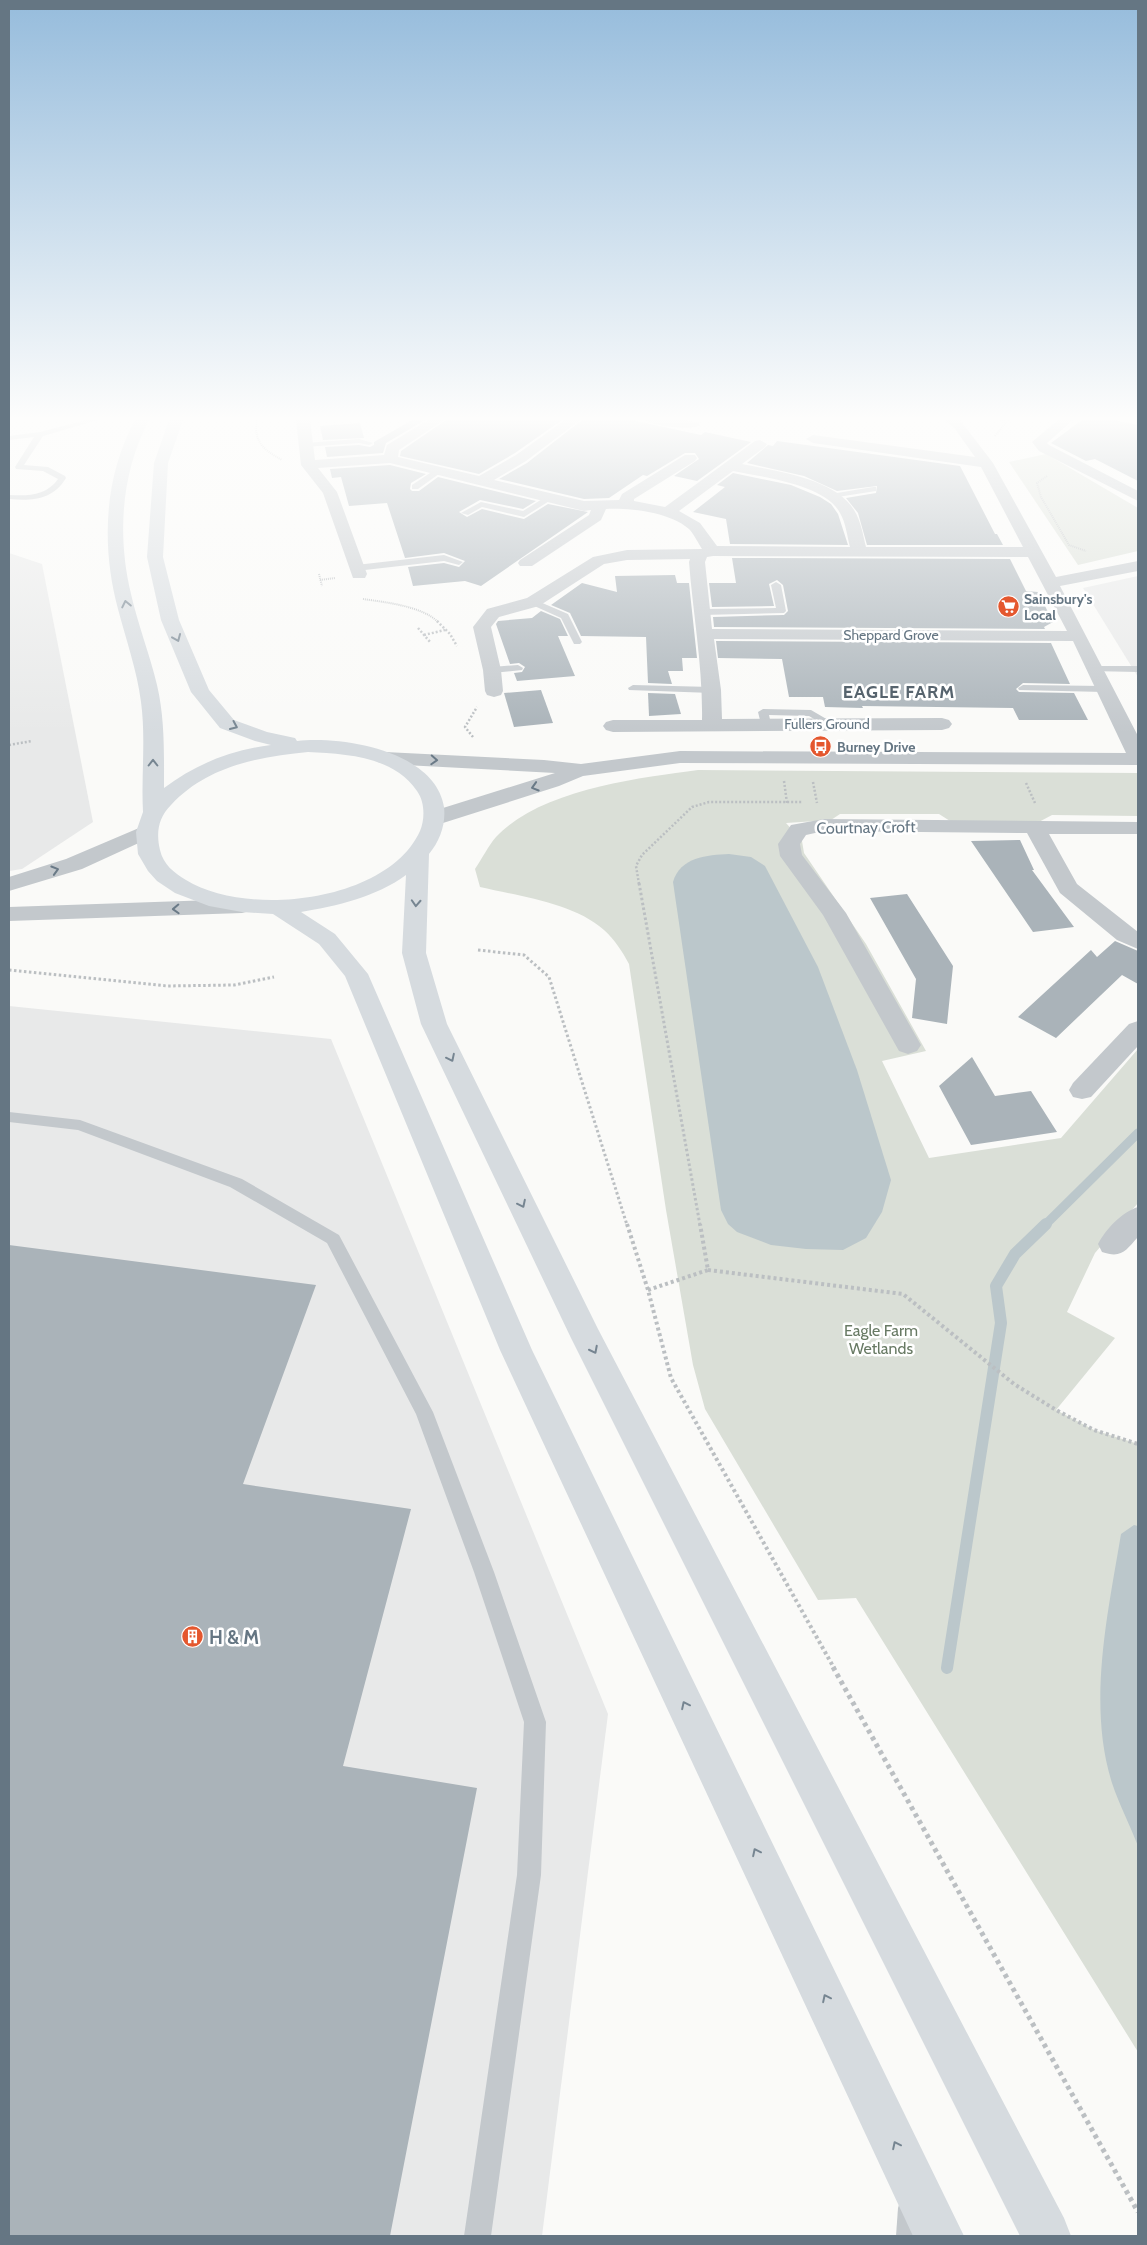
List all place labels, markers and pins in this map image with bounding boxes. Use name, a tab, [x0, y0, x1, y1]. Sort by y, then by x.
place label: Sainsbury's Local	[1024, 590, 1092, 624]
supermarket icon: Sainsbury's Local	[996, 595, 1020, 619]
bus stop icon: Burney Drive	[809, 735, 833, 759]
place label: Burney Drive	[837, 738, 916, 756]
building icon: H & M	[181, 1625, 205, 1649]
place label: H & M	[209, 1626, 259, 1649]

